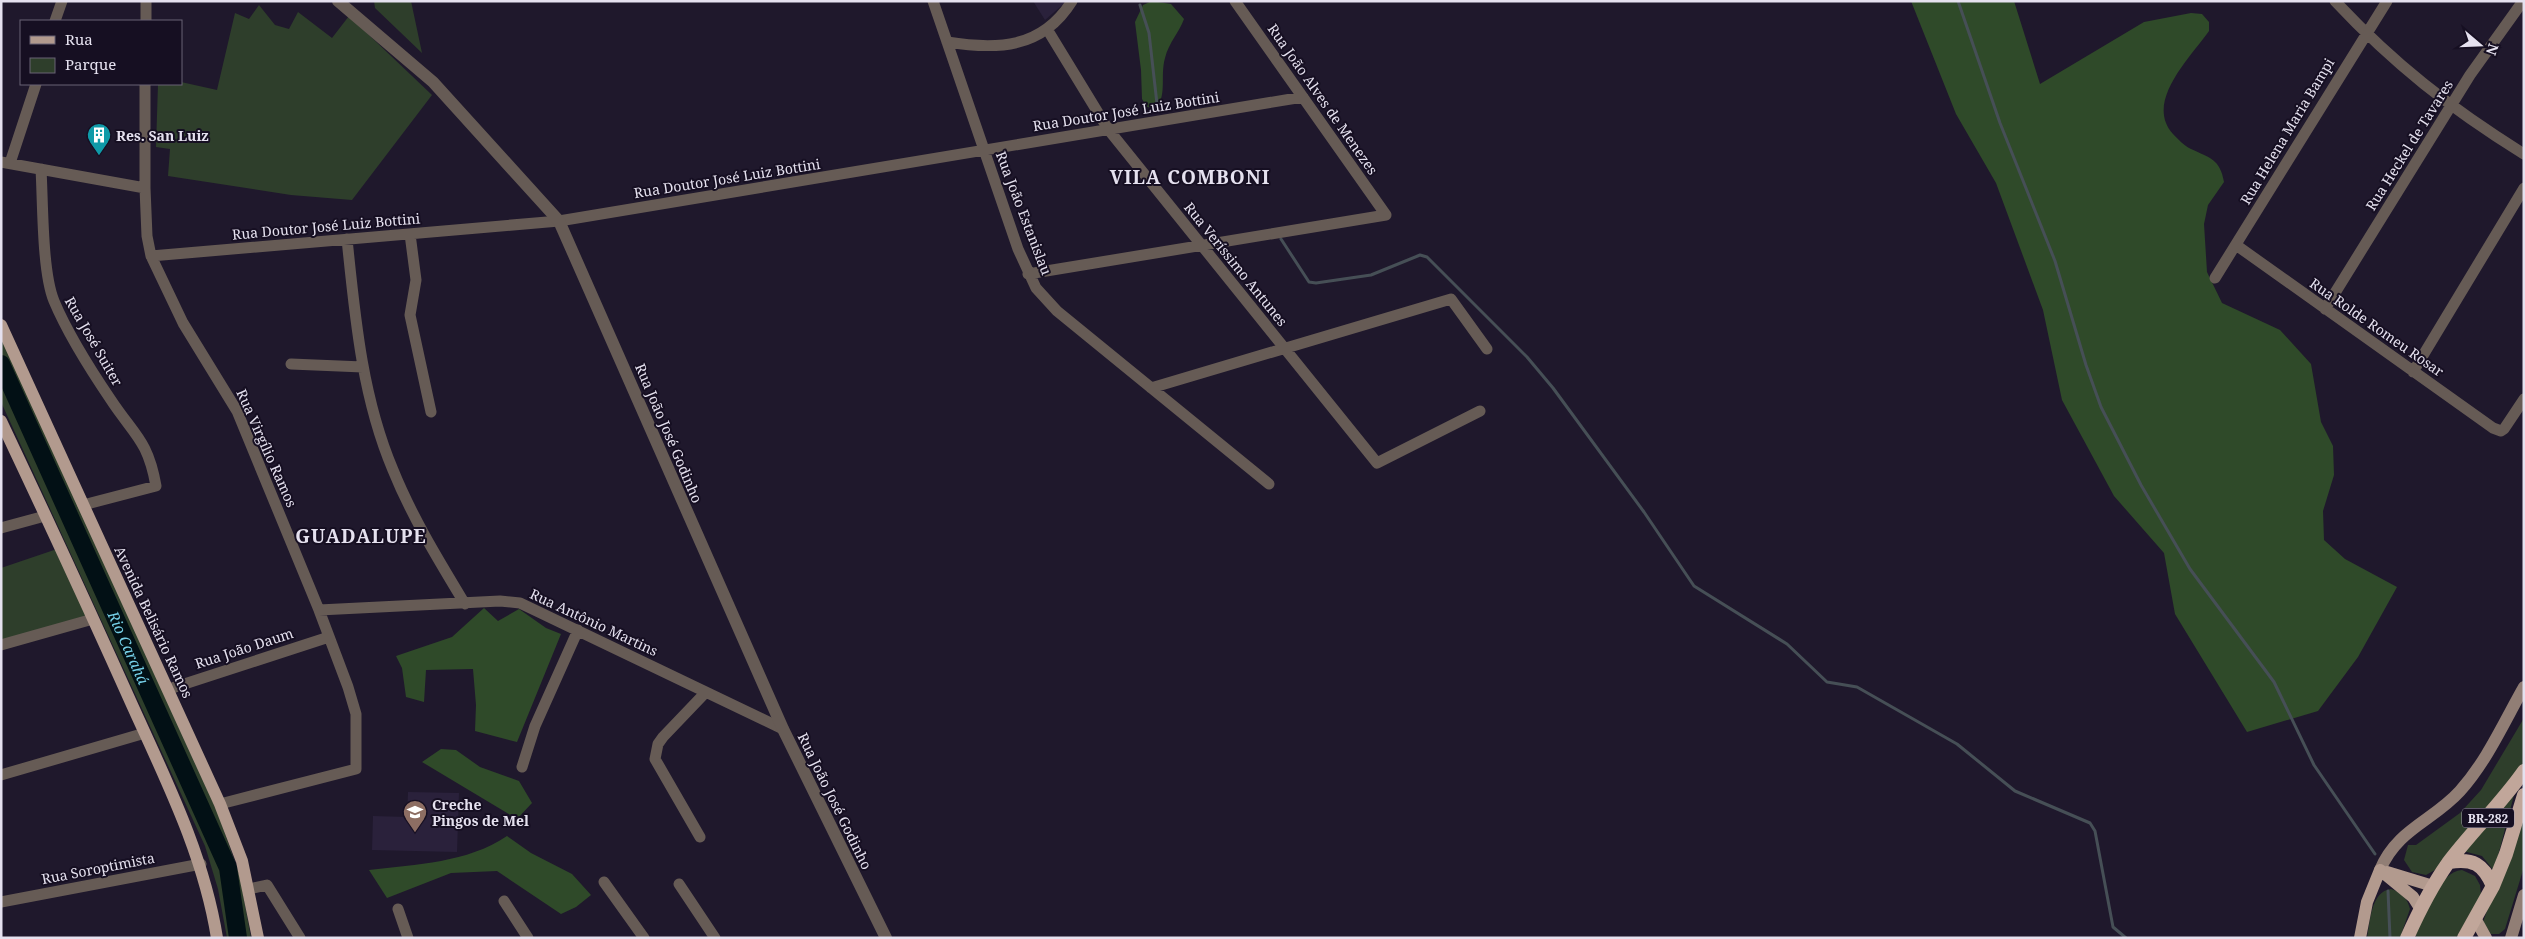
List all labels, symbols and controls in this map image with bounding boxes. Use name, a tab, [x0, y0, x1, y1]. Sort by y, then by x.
legend	[20, 20, 182, 85]
street label: Rua João Alves de Menezes	[1264, 20, 1382, 178]
north arrow	[2455, 20, 2505, 70]
text: Rua	[65, 29, 93, 49]
text: N	[2482, 41, 2504, 58]
text: Parque	[65, 54, 116, 74]
street label: Rua Helena Maria Bampi	[2236, 54, 2339, 208]
street label: Rua Heckel de Tavares	[2361, 76, 2457, 214]
street label: Rua Doutor José Luiz Bottini	[1031, 87, 1221, 135]
building icon: Res. San Luiz	[86, 122, 112, 156]
place label: Res. San Luiz	[116, 126, 209, 145]
street label: Rua João Estanislau	[992, 148, 1056, 278]
street label: Rua Doutor José Luiz Bottini	[632, 154, 822, 202]
district label: VILA COMBONI	[1110, 164, 1270, 190]
street label: Rua Veríssimo Antunes	[1180, 198, 1292, 330]
street label: Rua Doutor José Luiz Bottini	[231, 208, 421, 244]
street label: Rua Rolde Romeu Rosar	[2306, 273, 2448, 381]
street label: Rua José Suiter	[61, 293, 127, 389]
street label: Rua João José Godinho	[631, 360, 707, 506]
street label: Rua Virgílio Ramos	[232, 386, 302, 510]
district label: GUADALUPE	[295, 523, 427, 549]
street label: Avenida Belisário Ramos	[110, 543, 198, 701]
street label: Rua Antônio Martins	[527, 584, 661, 660]
water label: Rio Carahá	[103, 607, 154, 688]
street label: Rua João Daum	[192, 623, 296, 673]
street label: Rua João José Godinho	[794, 729, 876, 873]
place label: Creche Pingos de Mel	[432, 795, 529, 830]
school or university icon: Creche Pingos de Mel	[402, 799, 428, 833]
road number: BR-282	[2462, 808, 2514, 828]
street label: Rua Soroptimista	[40, 848, 156, 888]

